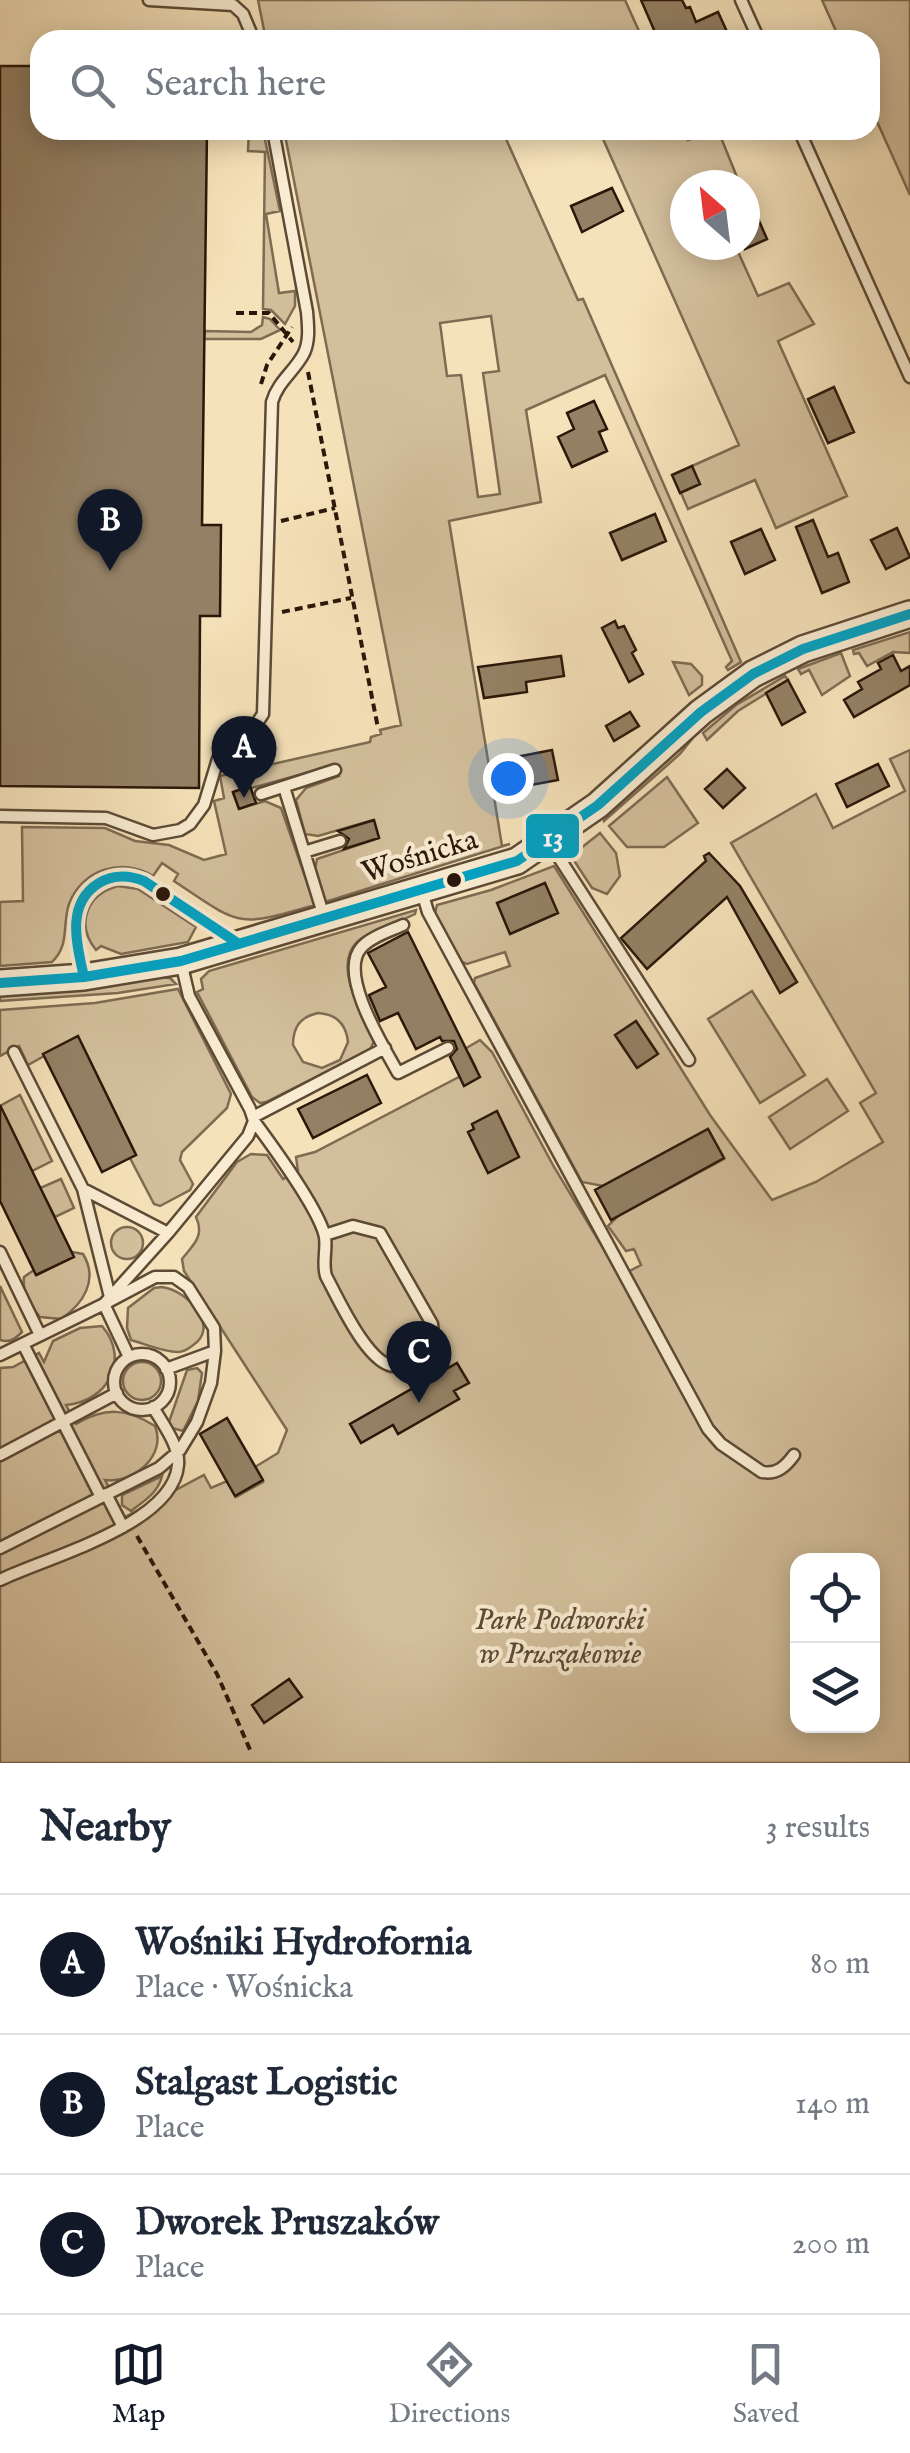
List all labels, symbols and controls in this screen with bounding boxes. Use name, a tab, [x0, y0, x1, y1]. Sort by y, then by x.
search box	[30, 30, 880, 140]
icon: search	[65, 58, 120, 113]
text: Search here	[145, 61, 326, 109]
north arrow	[670, 170, 760, 260]
pin: B	[78, 488, 142, 571]
pin: A	[212, 716, 276, 798]
your location	[483, 753, 534, 804]
line badge: 13	[524, 812, 581, 860]
street label: Wośnicka	[357, 821, 483, 893]
text: 13	[543, 821, 563, 856]
unlabelled marker	[444, 870, 464, 890]
unlabelled marker	[153, 884, 173, 904]
pin: C	[386, 1320, 452, 1403]
map controls	[790, 1553, 880, 1733]
button: locate	[790, 1553, 880, 1643]
park label: Park Podworski w Pruszakowie	[475, 1602, 647, 1674]
button: layers	[790, 1643, 880, 1733]
text: Nearby	[40, 1802, 171, 1855]
text: 3 results	[766, 1808, 870, 1849]
text: Wośniki Hydrofornia	[135, 1920, 471, 1968]
text: A	[62, 1944, 83, 1985]
text: 80 m	[810, 1944, 870, 1985]
text: Place · Wośnicka	[135, 1968, 353, 2009]
text: Stalgast Logistic	[135, 2060, 397, 2108]
text: B	[62, 2084, 83, 2125]
text: 140 m	[795, 2084, 870, 2125]
text: Place	[135, 2108, 205, 2149]
text: Dworek Pruszaków	[135, 2200, 439, 2248]
text: C	[61, 2224, 84, 2265]
text: 200 m	[792, 2224, 870, 2265]
text: Place	[135, 2248, 205, 2289]
tab: Map	[111, 2337, 166, 2432]
tab: Directions	[388, 2337, 510, 2432]
tab: Saved	[733, 2337, 799, 2432]

